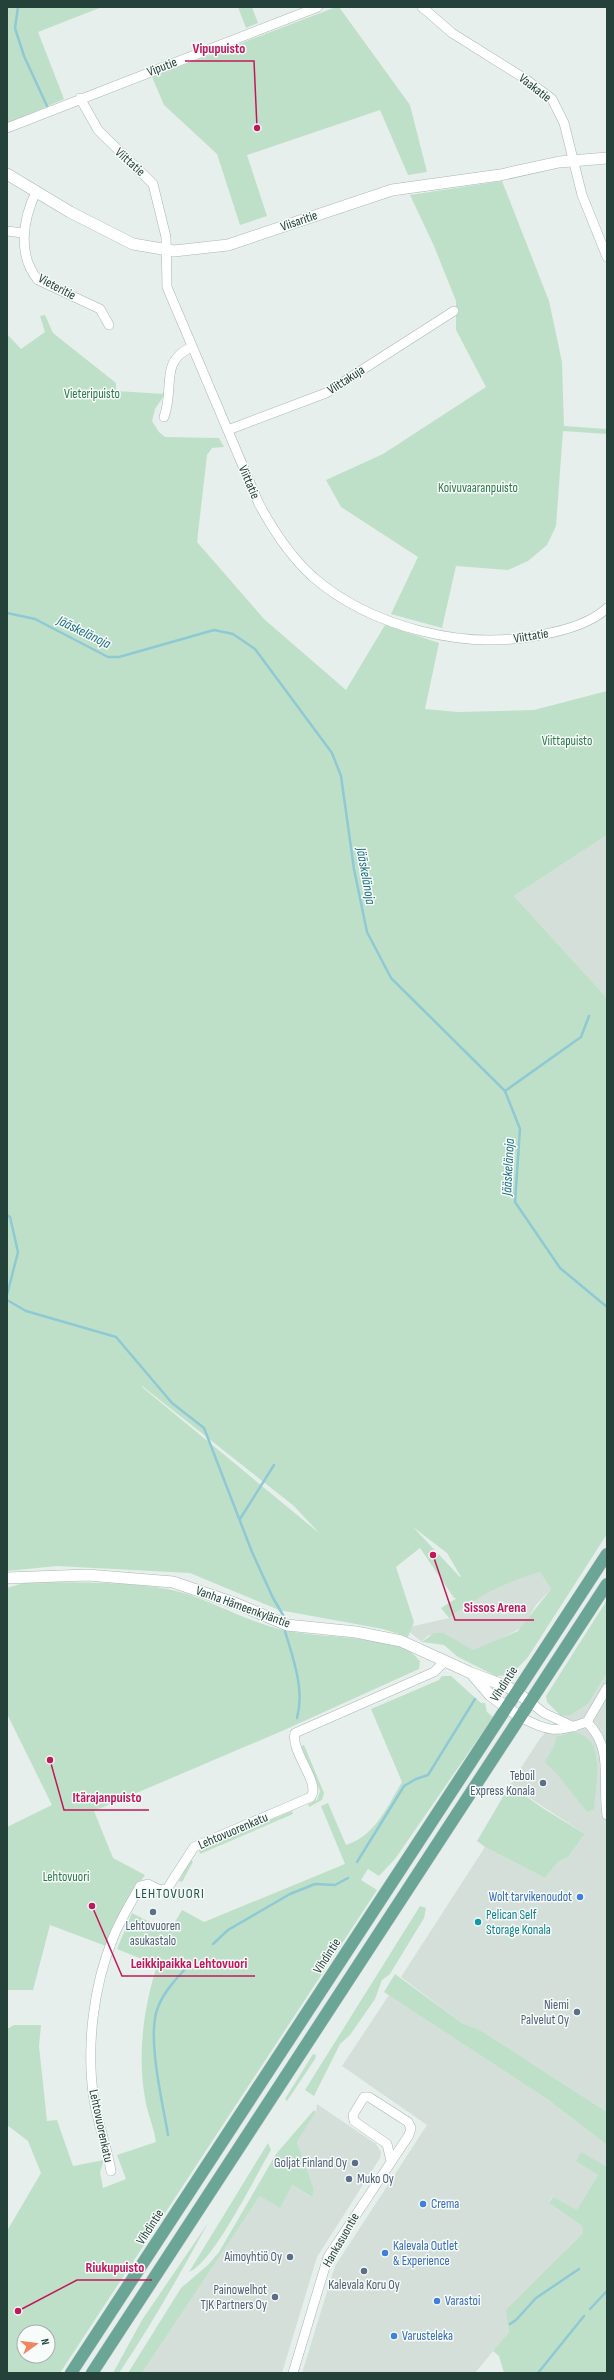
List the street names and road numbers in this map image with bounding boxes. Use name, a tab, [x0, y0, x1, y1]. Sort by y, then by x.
street label: Viputie	[145, 54, 179, 80]
street label: Vaakatie	[515, 70, 555, 106]
street label: Viittatie	[112, 144, 148, 180]
street label: Viisaritie	[278, 207, 320, 235]
street label: Vieteritie	[35, 270, 79, 304]
street label: Viittakuja	[324, 362, 368, 398]
street label: Viittatie	[235, 463, 263, 501]
street label: Viittatie	[512, 625, 550, 647]
street label: Vanha Hämeenkyläntie	[194, 1583, 292, 1631]
street label: Vihdintie	[487, 1663, 521, 1705]
street label: Lehtovuorenkatu	[196, 1809, 270, 1853]
street label: Vihdintie	[310, 1935, 344, 1977]
street label: Lehtovuorenkatu	[85, 2088, 117, 2164]
street label: Vihdintie	[133, 2206, 167, 2248]
street label: Hankasuontie	[319, 2210, 363, 2270]

